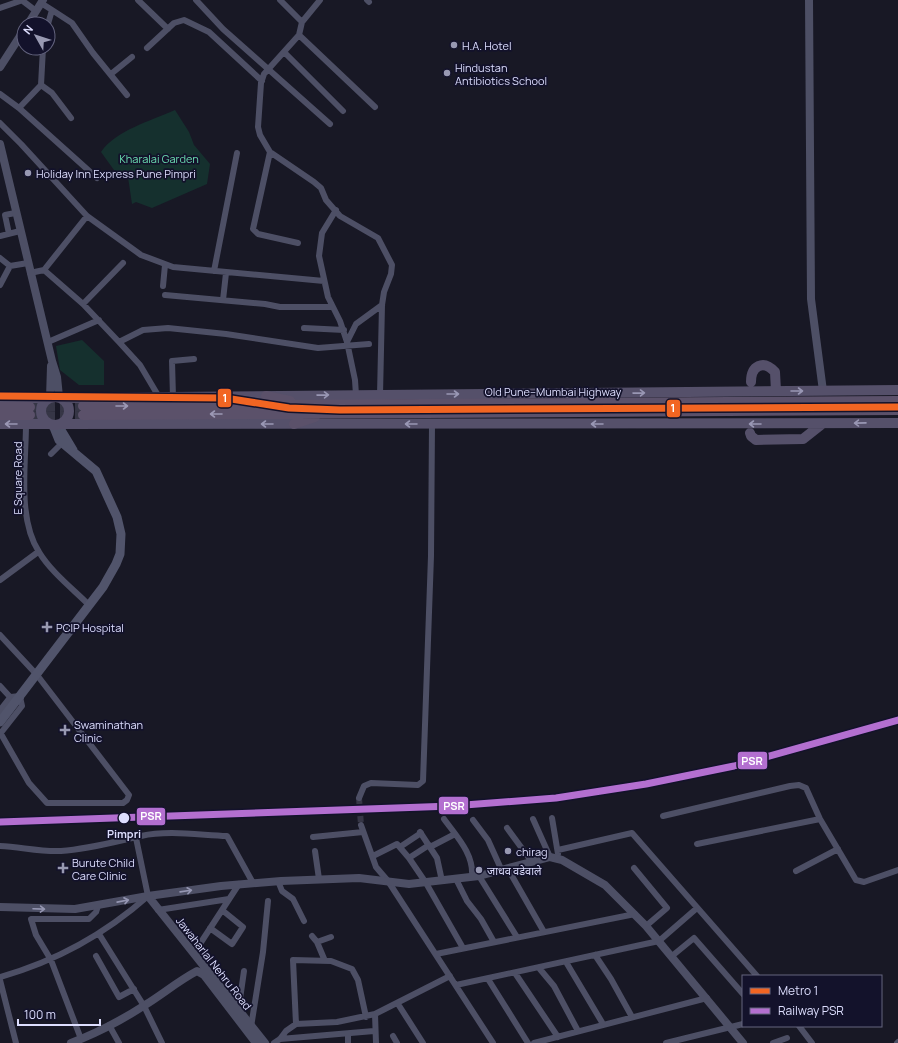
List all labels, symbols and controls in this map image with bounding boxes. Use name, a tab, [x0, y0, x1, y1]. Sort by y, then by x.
north arrow	[16, 16, 56, 56]
text: N	[20, 22, 36, 37]
place label: H.A. Hotel	[462, 38, 512, 53]
marker: H.A. Hotel	[449, 40, 459, 50]
place label: Hindustan Antibiotics School	[455, 60, 547, 88]
marker: Hindustan Antibiotics School	[442, 68, 452, 78]
park label: Kharalai Garden	[119, 151, 199, 166]
place label: Holiday Inn Express Pune Pimpri	[36, 166, 196, 181]
marker: Holiday Inn Express Pune Pimpri	[23, 168, 33, 178]
street label: Old Pune–Mumbai Highway	[485, 384, 622, 399]
one-way arrow	[790, 387, 803, 395]
line badge: 1	[217, 388, 232, 408]
one-way arrow	[632, 389, 645, 396]
text: 1	[223, 390, 227, 405]
one-way arrow	[446, 390, 459, 398]
one-way arrow	[316, 391, 329, 399]
line badge: 1	[666, 399, 681, 418]
text: 1	[671, 400, 675, 415]
one-way arrow	[115, 402, 128, 410]
one-way arrow	[210, 410, 223, 418]
one-way arrow	[854, 419, 867, 427]
one-way arrow	[5, 420, 18, 428]
one-way arrow	[261, 420, 274, 428]
one-way arrow	[405, 420, 418, 428]
one-way arrow	[591, 420, 604, 428]
one-way arrow	[749, 420, 762, 428]
street label: E Square Road	[10, 442, 25, 514]
place label: PCIP Hospital	[56, 620, 124, 635]
marker: PCIP Hospital	[41, 621, 53, 633]
place label: Swaminathan Clinic	[74, 717, 143, 745]
marker: Swaminathan Clinic	[59, 724, 71, 736]
line badge: PSR	[737, 751, 768, 770]
text: PSR	[741, 753, 763, 768]
line badge: PSR	[438, 796, 469, 815]
text: PSR	[443, 798, 465, 813]
line badge: PSR	[136, 807, 166, 826]
text: PSR	[140, 808, 162, 823]
marker: Pimpri	[117, 811, 131, 825]
place label: Pimpri	[107, 826, 141, 841]
place label: chirag	[516, 844, 548, 859]
marker: chirag	[503, 846, 513, 856]
place label: Burute Child Care Clinic	[72, 855, 135, 883]
marker: Burute Child Care Clinic	[57, 862, 69, 874]
place label: जाधव वडेवाले	[487, 863, 542, 878]
marker: जाधव वडेवाले	[474, 865, 484, 875]
one-way arrow	[179, 887, 192, 895]
one-way arrow	[116, 896, 129, 904]
one-way arrow	[32, 905, 45, 913]
street label: Jawaharlal Nehru Road	[173, 913, 255, 1013]
legend	[742, 975, 882, 1027]
text: Metro 1	[778, 982, 818, 999]
scale bar	[18, 1001, 100, 1027]
text: Railway PSR	[778, 1002, 844, 1019]
text: 100 m	[24, 1006, 56, 1023]

